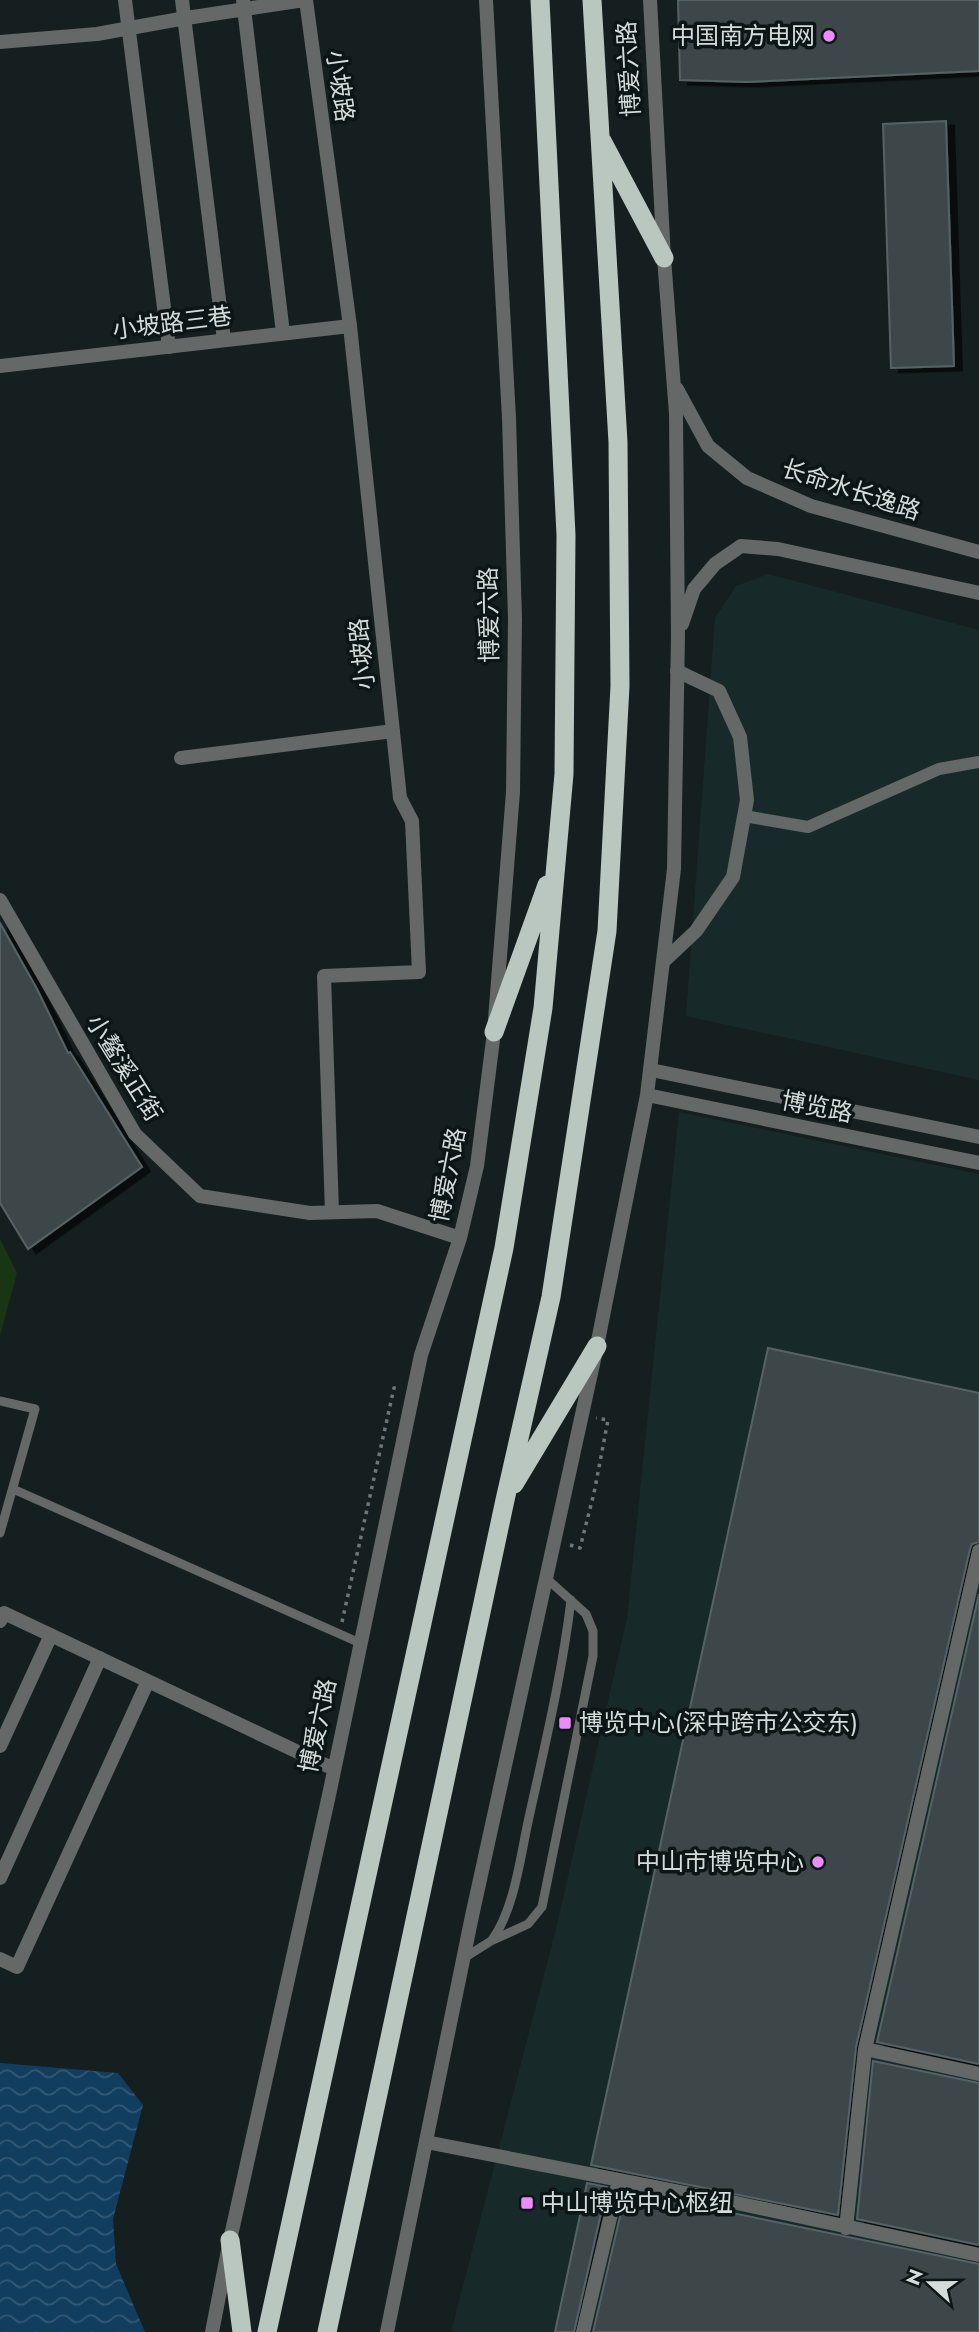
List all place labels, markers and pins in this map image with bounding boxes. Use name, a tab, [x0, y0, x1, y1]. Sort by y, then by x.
place label: 中国南方电网	[671, 18, 815, 53]
marker: 中国南方电网	[821, 28, 837, 44]
place label: 博览中心(深中跨市公交东)	[579, 1705, 858, 1740]
marker: 博览中心(深中跨市公交东)	[557, 1715, 573, 1731]
place label: 中山市博览中心	[636, 1844, 804, 1879]
marker: 中山市博览中心	[810, 1854, 826, 1870]
place label: 中山博览中心枢纽	[541, 2185, 733, 2220]
marker: 中山博览中心枢纽	[519, 2195, 535, 2211]

